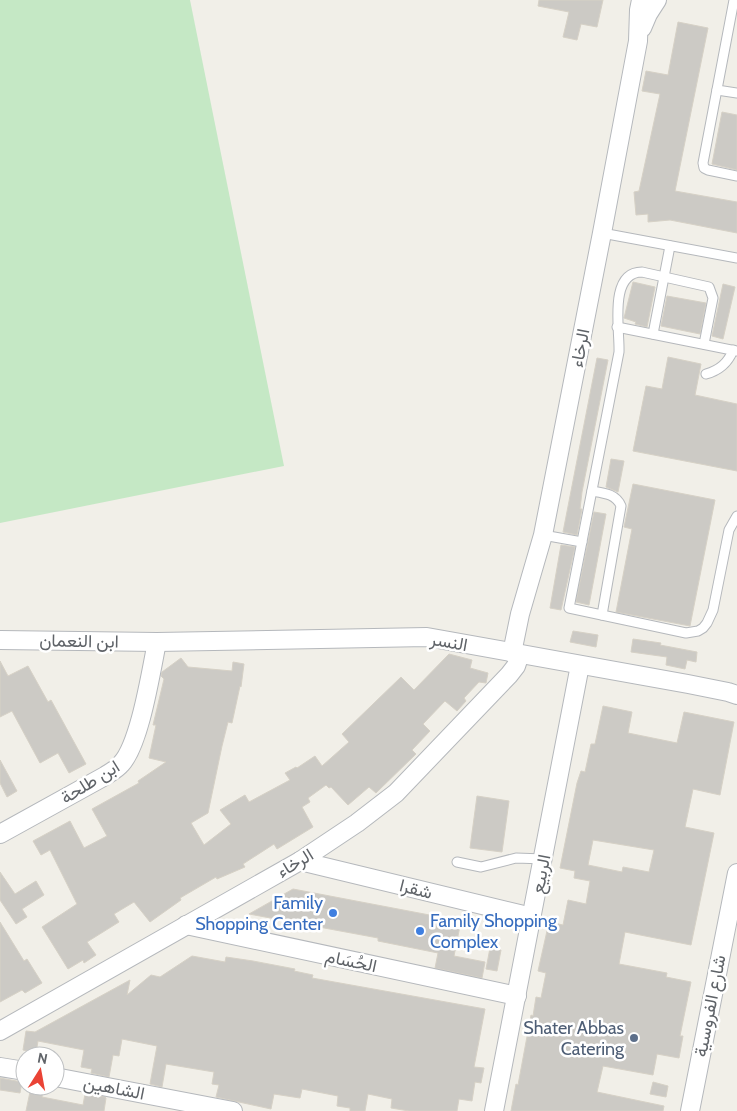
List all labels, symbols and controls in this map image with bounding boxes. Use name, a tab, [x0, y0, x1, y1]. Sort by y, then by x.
street label: الرخاء	[565, 327, 595, 369]
street label: النسر	[428, 628, 469, 656]
street label: ابن النعمان	[39, 629, 119, 653]
street label: ابن طلحة	[56, 755, 124, 809]
street label: الرخاء	[273, 844, 317, 882]
street label: الربيع	[526, 853, 557, 896]
street label: شقرا	[397, 874, 435, 904]
place label: Family Shopping Center	[195, 892, 323, 935]
marker: Family Shopping Center	[327, 907, 339, 919]
place label: Family Shopping Complex	[430, 910, 558, 953]
marker: Family Shopping Complex	[414, 925, 426, 937]
street label: الحُسَام	[323, 945, 379, 978]
street label: شارع الفروسية	[689, 953, 732, 1059]
place label: Shater Abbas Catering	[523, 1017, 625, 1060]
marker: Shater Abbas Catering	[628, 1032, 640, 1044]
north arrow	[15, 1046, 65, 1096]
text: N	[36, 1048, 49, 1068]
street label: الشاهين	[82, 1071, 146, 1105]

